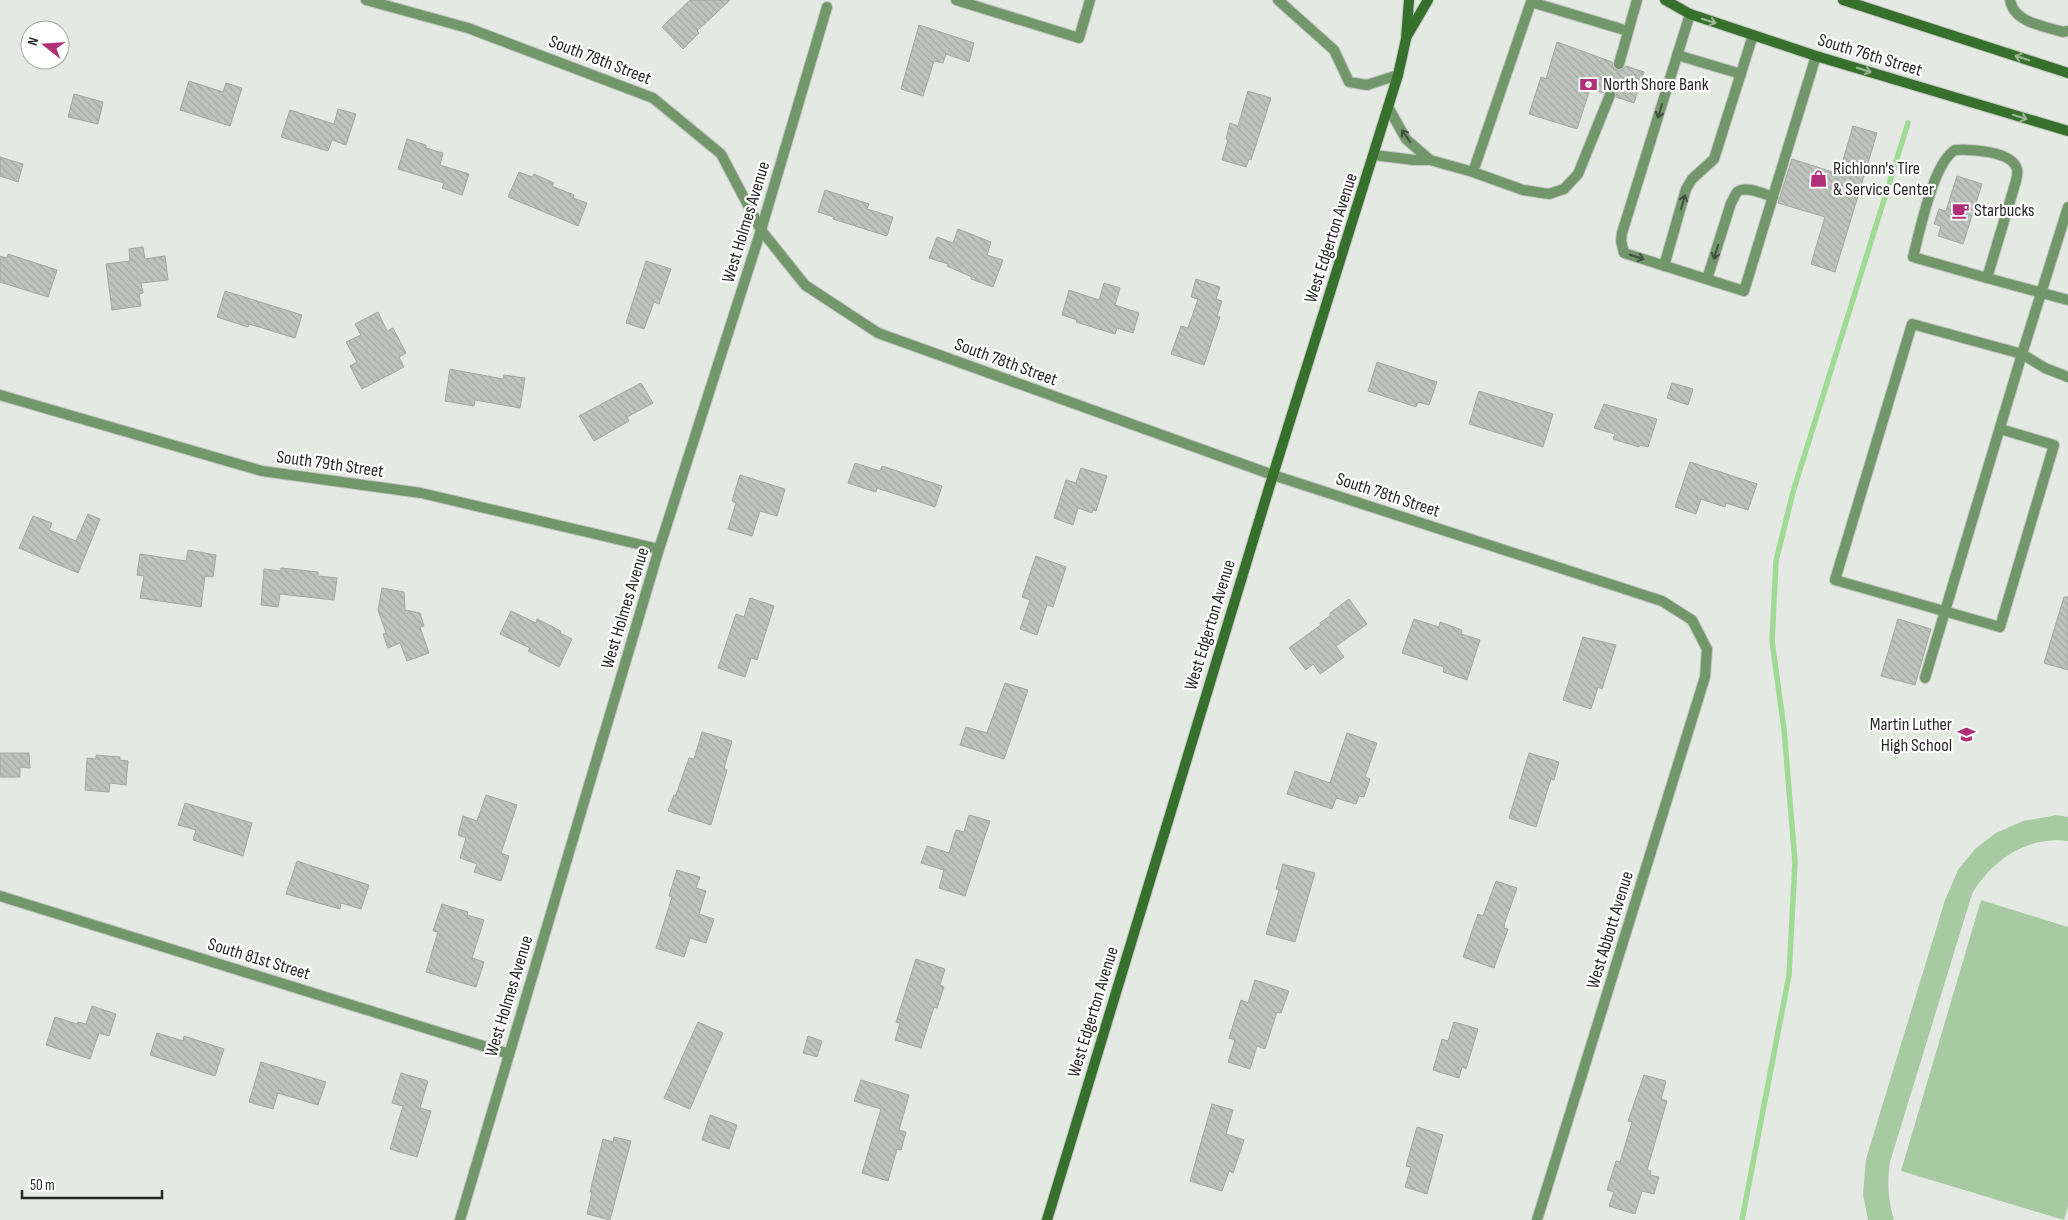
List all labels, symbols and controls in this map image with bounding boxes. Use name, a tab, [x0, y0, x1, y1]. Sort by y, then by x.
one-way arrow	[1701, 16, 1717, 26]
north arrow	[20, 20, 70, 70]
street label: South 76th Street	[1815, 29, 1925, 81]
street label: South 78th Street	[546, 31, 655, 89]
text: N	[24, 35, 42, 47]
one-way arrow	[2014, 53, 2030, 63]
one-way arrow	[1856, 66, 1872, 76]
bank icon: North Shore Bank	[1579, 74, 1599, 94]
place label: North Shore Bank	[1603, 74, 1709, 95]
one-way arrow	[1654, 103, 1664, 119]
one-way arrow	[2011, 112, 2027, 122]
one-way arrow	[1401, 129, 1411, 143]
place label: Richlonn's Tire & Service Center	[1833, 158, 1934, 200]
street label: West Holmes Avenue	[718, 159, 774, 285]
shop icon: Richlonn's Tire & Service Center	[1809, 168, 1829, 188]
street label: West Edgerton Avenue	[1300, 170, 1362, 306]
one-way arrow	[1678, 194, 1688, 210]
cafe icon: Starbucks	[1950, 200, 1970, 220]
place label: Starbucks	[1974, 200, 2034, 221]
one-way arrow	[1711, 244, 1720, 260]
one-way arrow	[1629, 253, 1645, 263]
street label: South 78th Street	[952, 334, 1061, 390]
street label: South 79th Street	[275, 446, 385, 482]
street label: South 78th Street	[1333, 468, 1443, 522]
street label: West Holmes Avenue	[597, 545, 653, 671]
street label: West Edgerton Avenue	[1180, 557, 1240, 693]
place label: Martin Luther High School	[1870, 714, 1952, 756]
school or university icon: Martin Luther High School	[1956, 724, 1976, 744]
street label: West Abbott Avenue	[1582, 869, 1638, 991]
street label: West Holmes Avenue	[481, 933, 537, 1059]
street label: South 81st Street	[205, 934, 313, 985]
street label: West Edgerton Avenue	[1063, 944, 1123, 1080]
scale bar	[22, 1168, 162, 1200]
text: 50 m	[30, 1176, 55, 1195]

